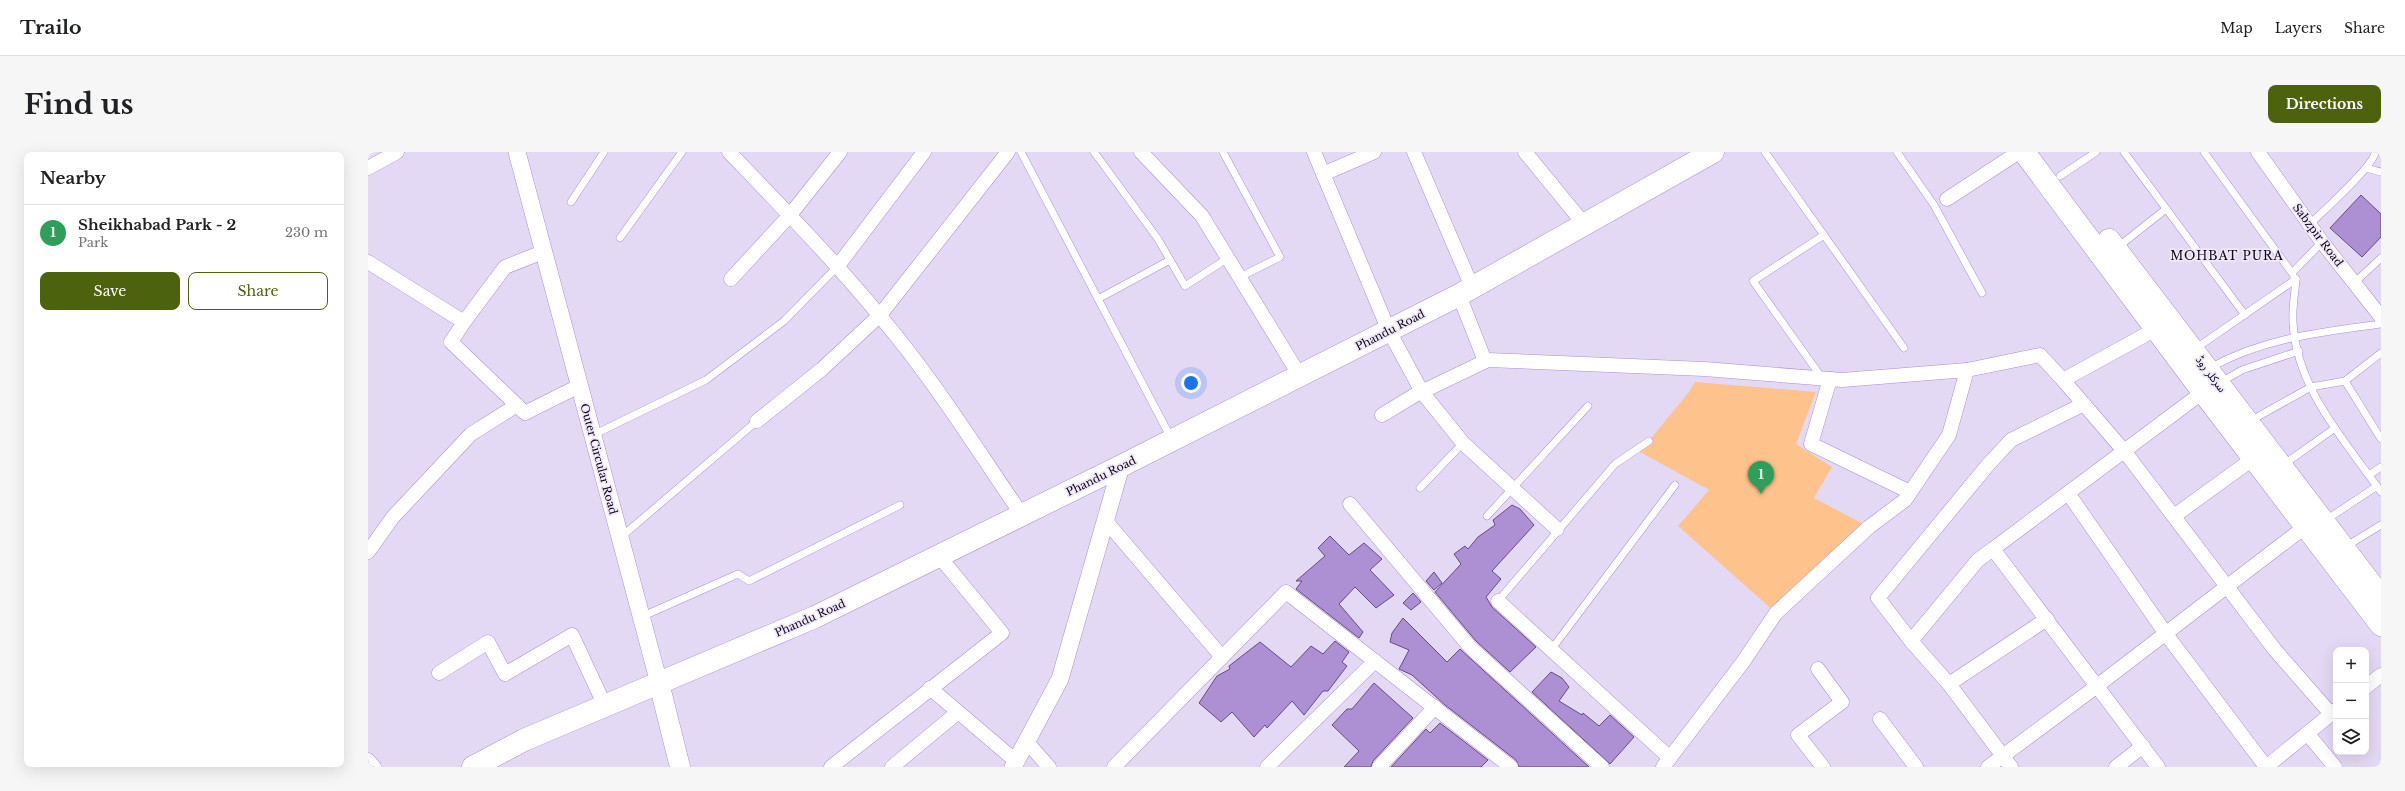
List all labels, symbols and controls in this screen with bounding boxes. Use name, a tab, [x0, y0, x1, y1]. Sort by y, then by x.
text: Trailo	[20, 16, 82, 39]
text: Map	[2220, 19, 2253, 37]
text: Layers	[2275, 19, 2322, 37]
text: Share	[2344, 19, 2385, 37]
button: Directions	[2268, 85, 2381, 123]
text: Find us	[24, 87, 134, 122]
text: Nearby	[40, 168, 106, 189]
street label: Sabzpir Road	[2290, 201, 2347, 270]
text: Sheikhabad Park - 2	[78, 215, 236, 234]
text: 1	[50, 224, 56, 241]
text: 230 m	[285, 224, 328, 241]
text: Park	[78, 234, 108, 251]
district label: MOHBAT PURA	[2170, 248, 2284, 263]
button: Save	[40, 272, 180, 310]
button: Share	[188, 272, 328, 310]
street label: Phandu Road	[1353, 306, 1428, 353]
street label: سرکلر روڈ	[2193, 353, 2229, 395]
your location	[1181, 373, 1201, 393]
street label: Outer Circular Road	[577, 402, 621, 517]
street label: Phandu Road	[1064, 453, 1139, 499]
pin: 1	[1748, 461, 1774, 494]
street label: Phandu Road	[772, 596, 848, 640]
map controls	[2333, 647, 2369, 755]
button: +	[2333, 647, 2369, 683]
button: −	[2333, 683, 2369, 719]
button: layers	[2333, 719, 2369, 755]

